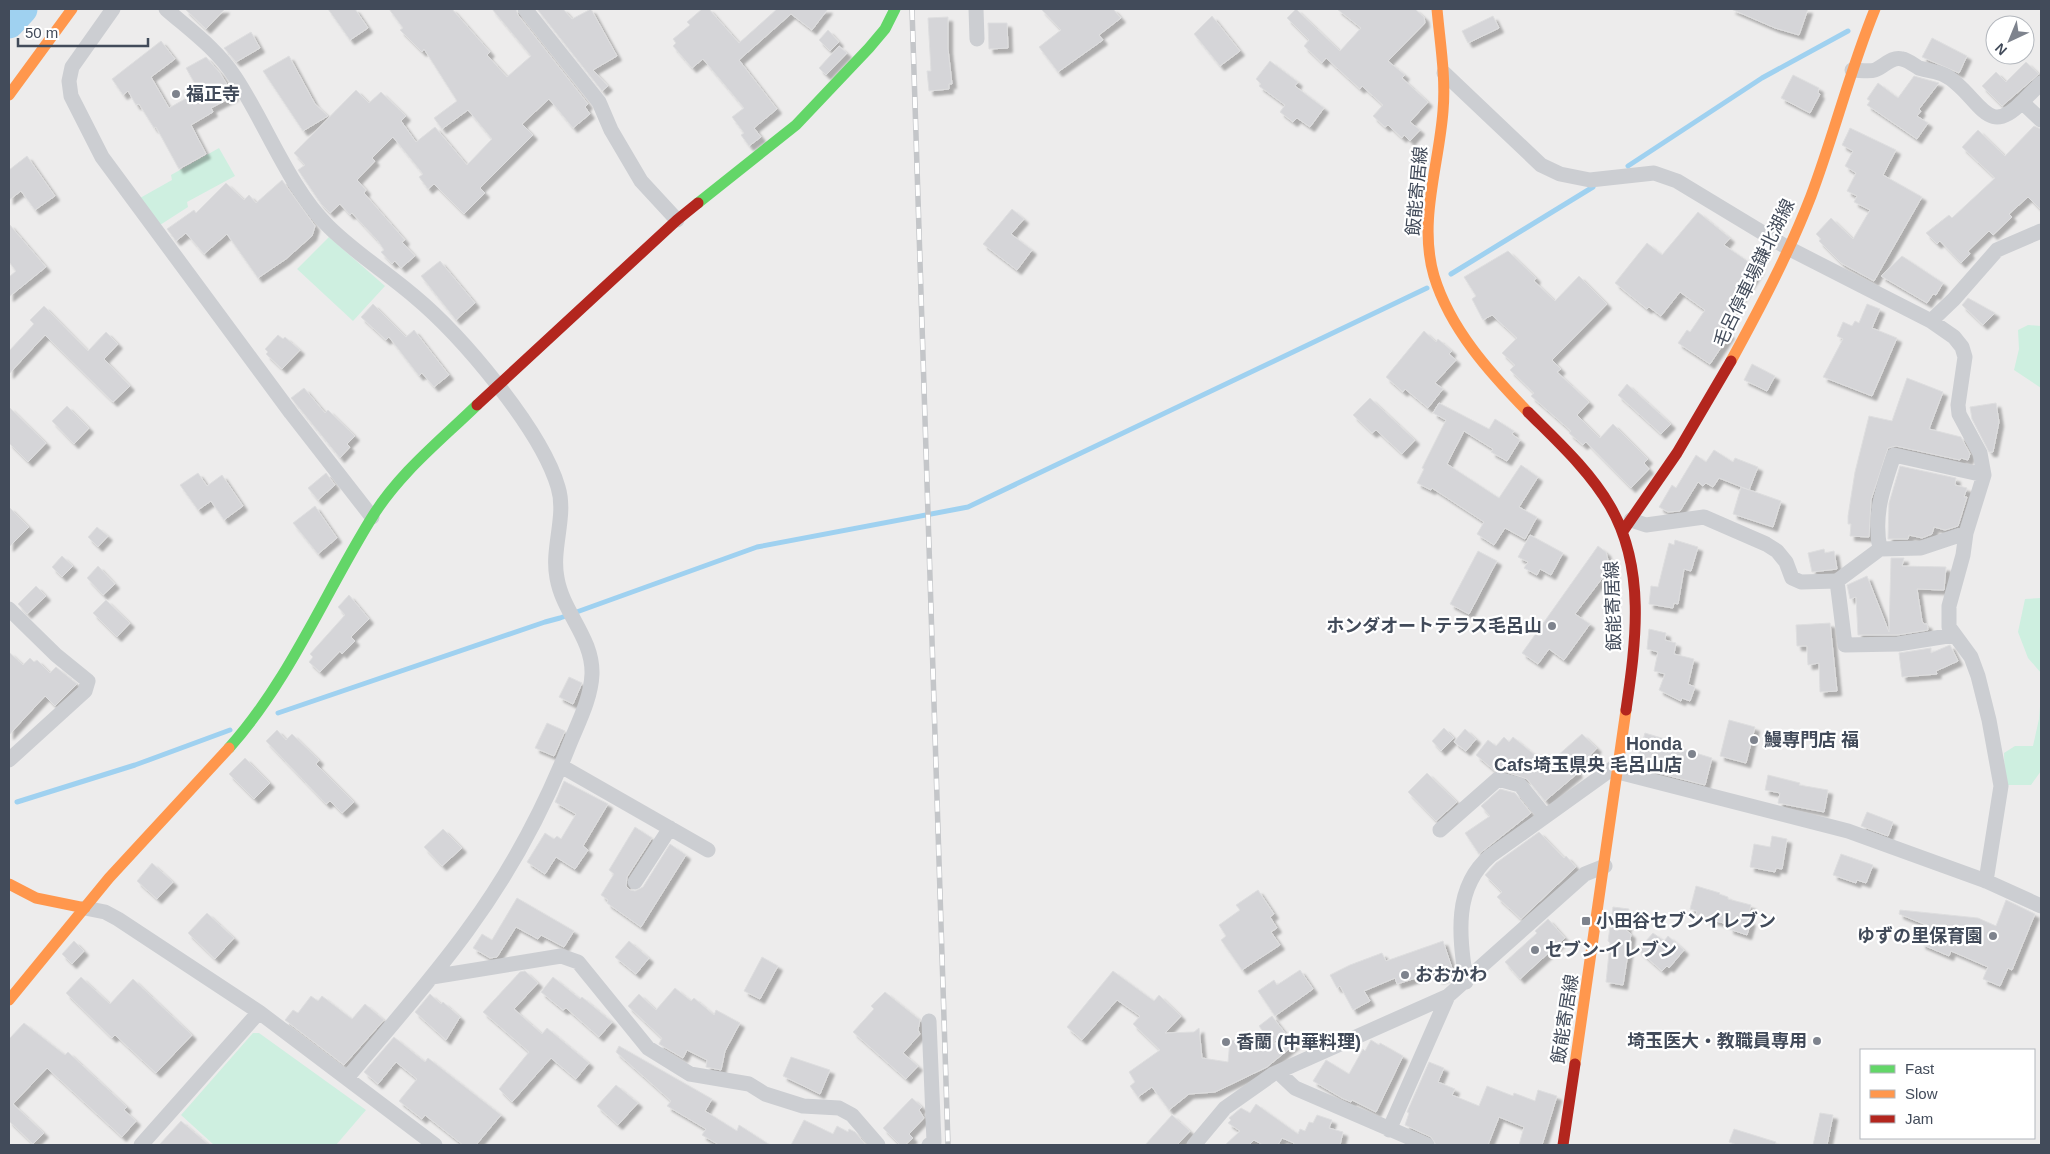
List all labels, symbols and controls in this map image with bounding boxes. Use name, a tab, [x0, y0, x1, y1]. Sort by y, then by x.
scale bar	[18, 15, 148, 47]
north arrow	[1985, 15, 2035, 65]
text: 50 m	[25, 24, 58, 41]
text: N	[1992, 40, 2010, 59]
place label: 福正寺	[186, 84, 240, 104]
marker: 福正寺	[170, 88, 182, 100]
street label: 飯能寄居線	[1403, 145, 1431, 237]
street label: 毛呂停車場鎌北湖線	[1710, 196, 1798, 350]
street label: 飯能寄居線	[1601, 561, 1625, 651]
place label: ホンダオートテラス毛呂山	[1326, 616, 1542, 636]
marker: ホンダオートテラス毛呂山	[1546, 620, 1558, 632]
place label: 鰻専門店 福	[1764, 730, 1859, 750]
place label: Honda Cafs埼玉県央 毛呂山店	[1494, 734, 1683, 775]
marker: 鰻専門店 福	[1748, 734, 1760, 746]
marker: Honda Cafs埼玉県央 毛呂山店	[1686, 748, 1698, 760]
place label: 小田谷セブンイレブン	[1596, 911, 1776, 931]
marker: 小田谷セブンイレブン	[1580, 915, 1592, 927]
place label: ゆずの里保育園	[1857, 925, 1983, 946]
marker: ゆずの里保育園	[1987, 930, 1999, 942]
place label: セブン-イレブン	[1545, 940, 1677, 960]
marker: セブン-イレブン	[1529, 944, 1541, 956]
place label: おおかわ	[1415, 965, 1487, 985]
marker: おおかわ	[1399, 969, 1411, 981]
street label: 飯能寄居線	[1548, 973, 1582, 1065]
place label: 埼玉医大・教職員専用	[1627, 1031, 1807, 1051]
place label: 香蘭 (中華料理)	[1236, 1032, 1361, 1052]
marker: 埼玉医大・教職員専用	[1811, 1035, 1823, 1047]
marker: 香蘭 (中華料理)	[1220, 1036, 1232, 1048]
legend	[1860, 1049, 2035, 1139]
text: Fast	[1905, 1060, 1935, 1077]
text: Slow	[1905, 1085, 1938, 1102]
text: Jam	[1905, 1110, 1933, 1127]

